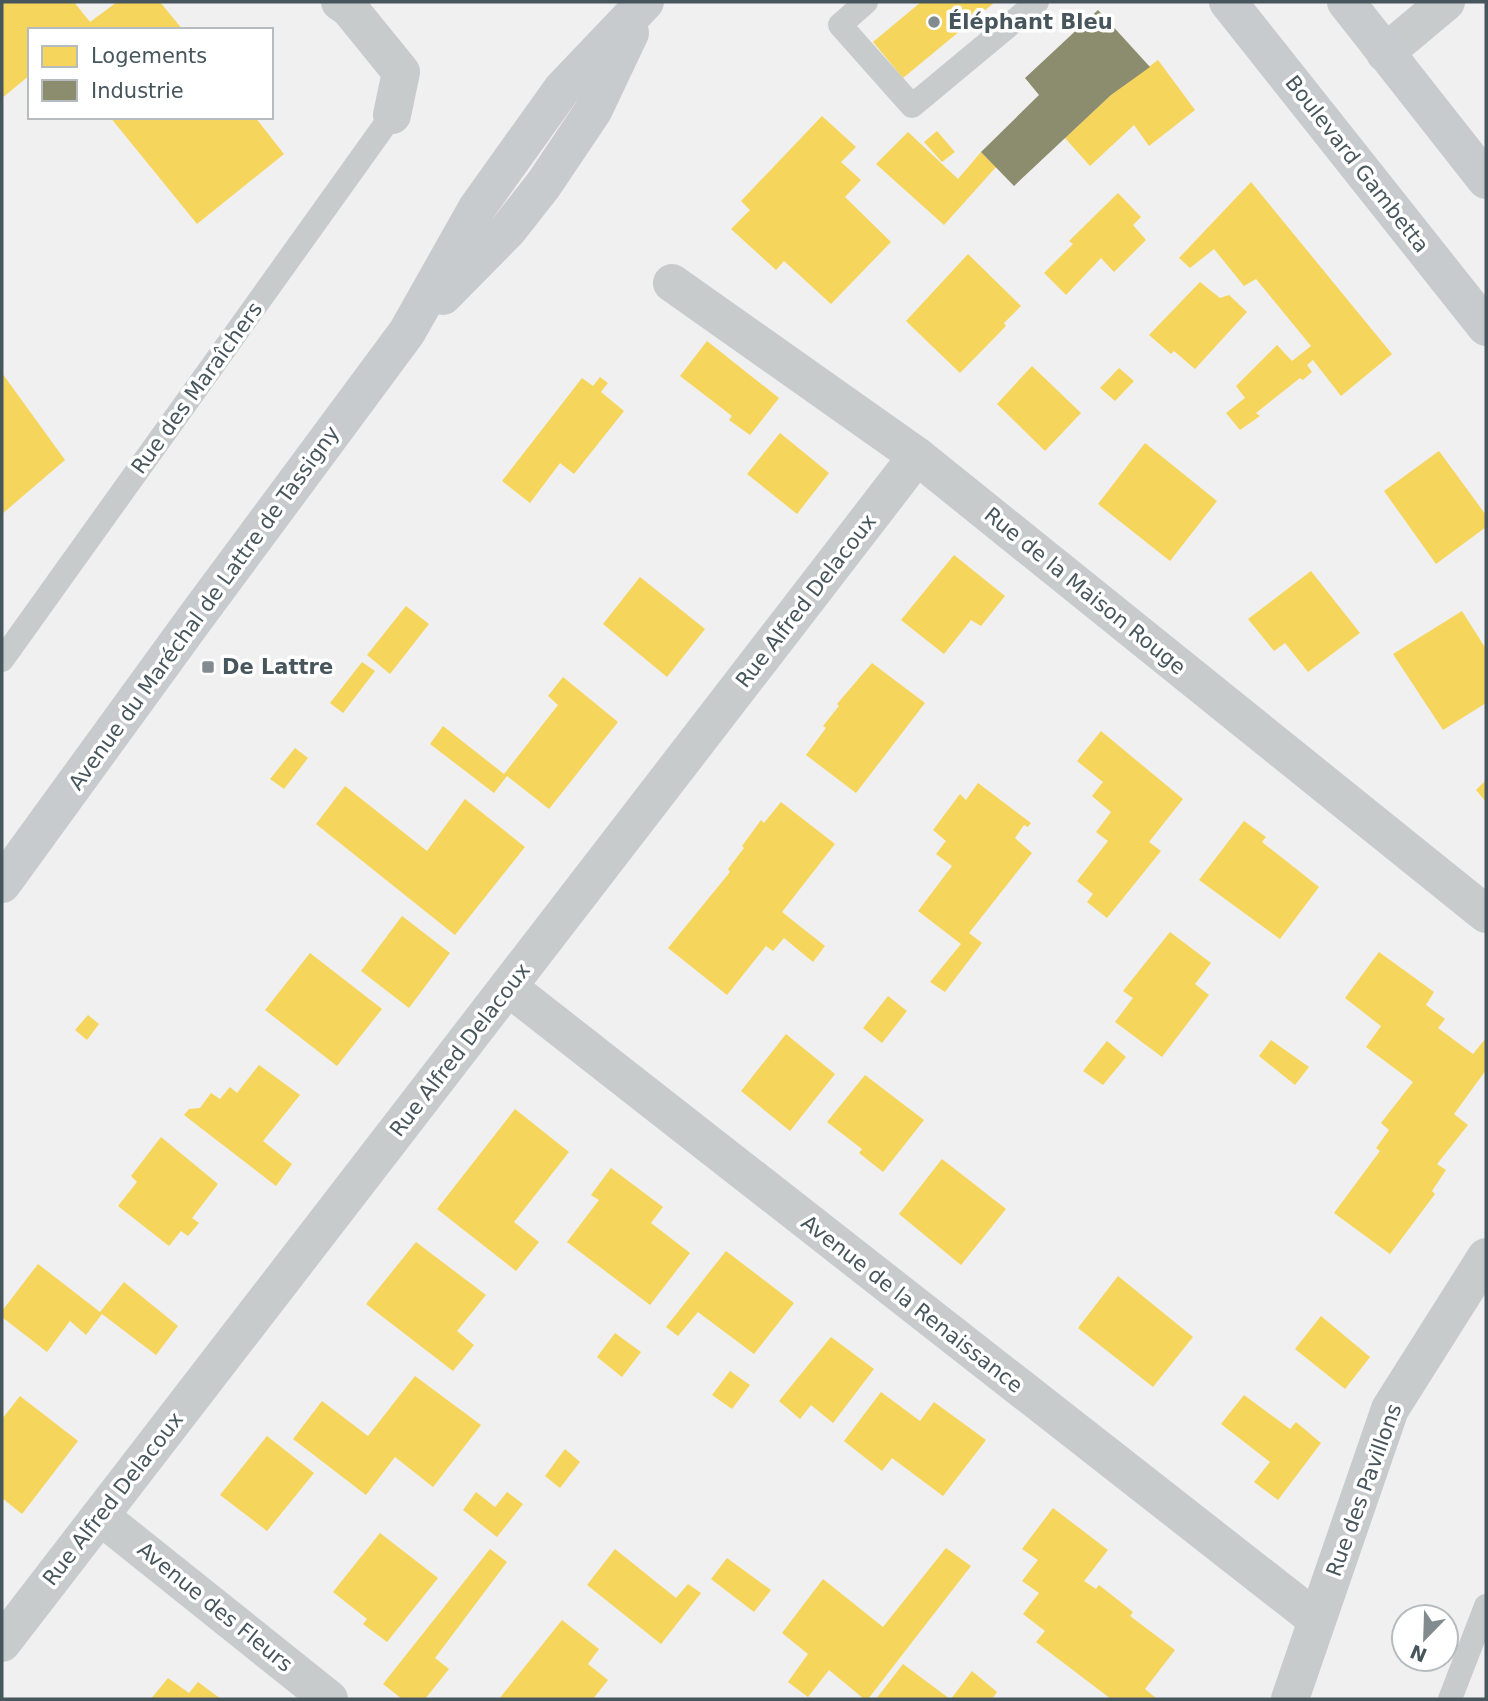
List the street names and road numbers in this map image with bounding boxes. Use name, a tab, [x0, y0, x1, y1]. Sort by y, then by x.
street label: Boulevard Gambetta	[1280, 71, 1434, 257]
street label: Rue des Maraîchers	[127, 298, 267, 478]
street label: Avenue du Maréchal de Lattre de Tassigny	[64, 421, 344, 795]
street label: Rue de la Maison Rouge	[980, 503, 1190, 679]
street label: Rue Alfred Delacoux	[731, 510, 881, 692]
street label: Rue Alfred Delacoux	[385, 959, 535, 1141]
street label: Avenue de la Renaissance	[797, 1210, 1027, 1398]
street label: Rue des Pavillons	[1322, 1400, 1406, 1580]
street label: Rue Alfred Delacoux	[38, 1408, 188, 1590]
street label: Avenue des Fleurs	[133, 1537, 297, 1677]

